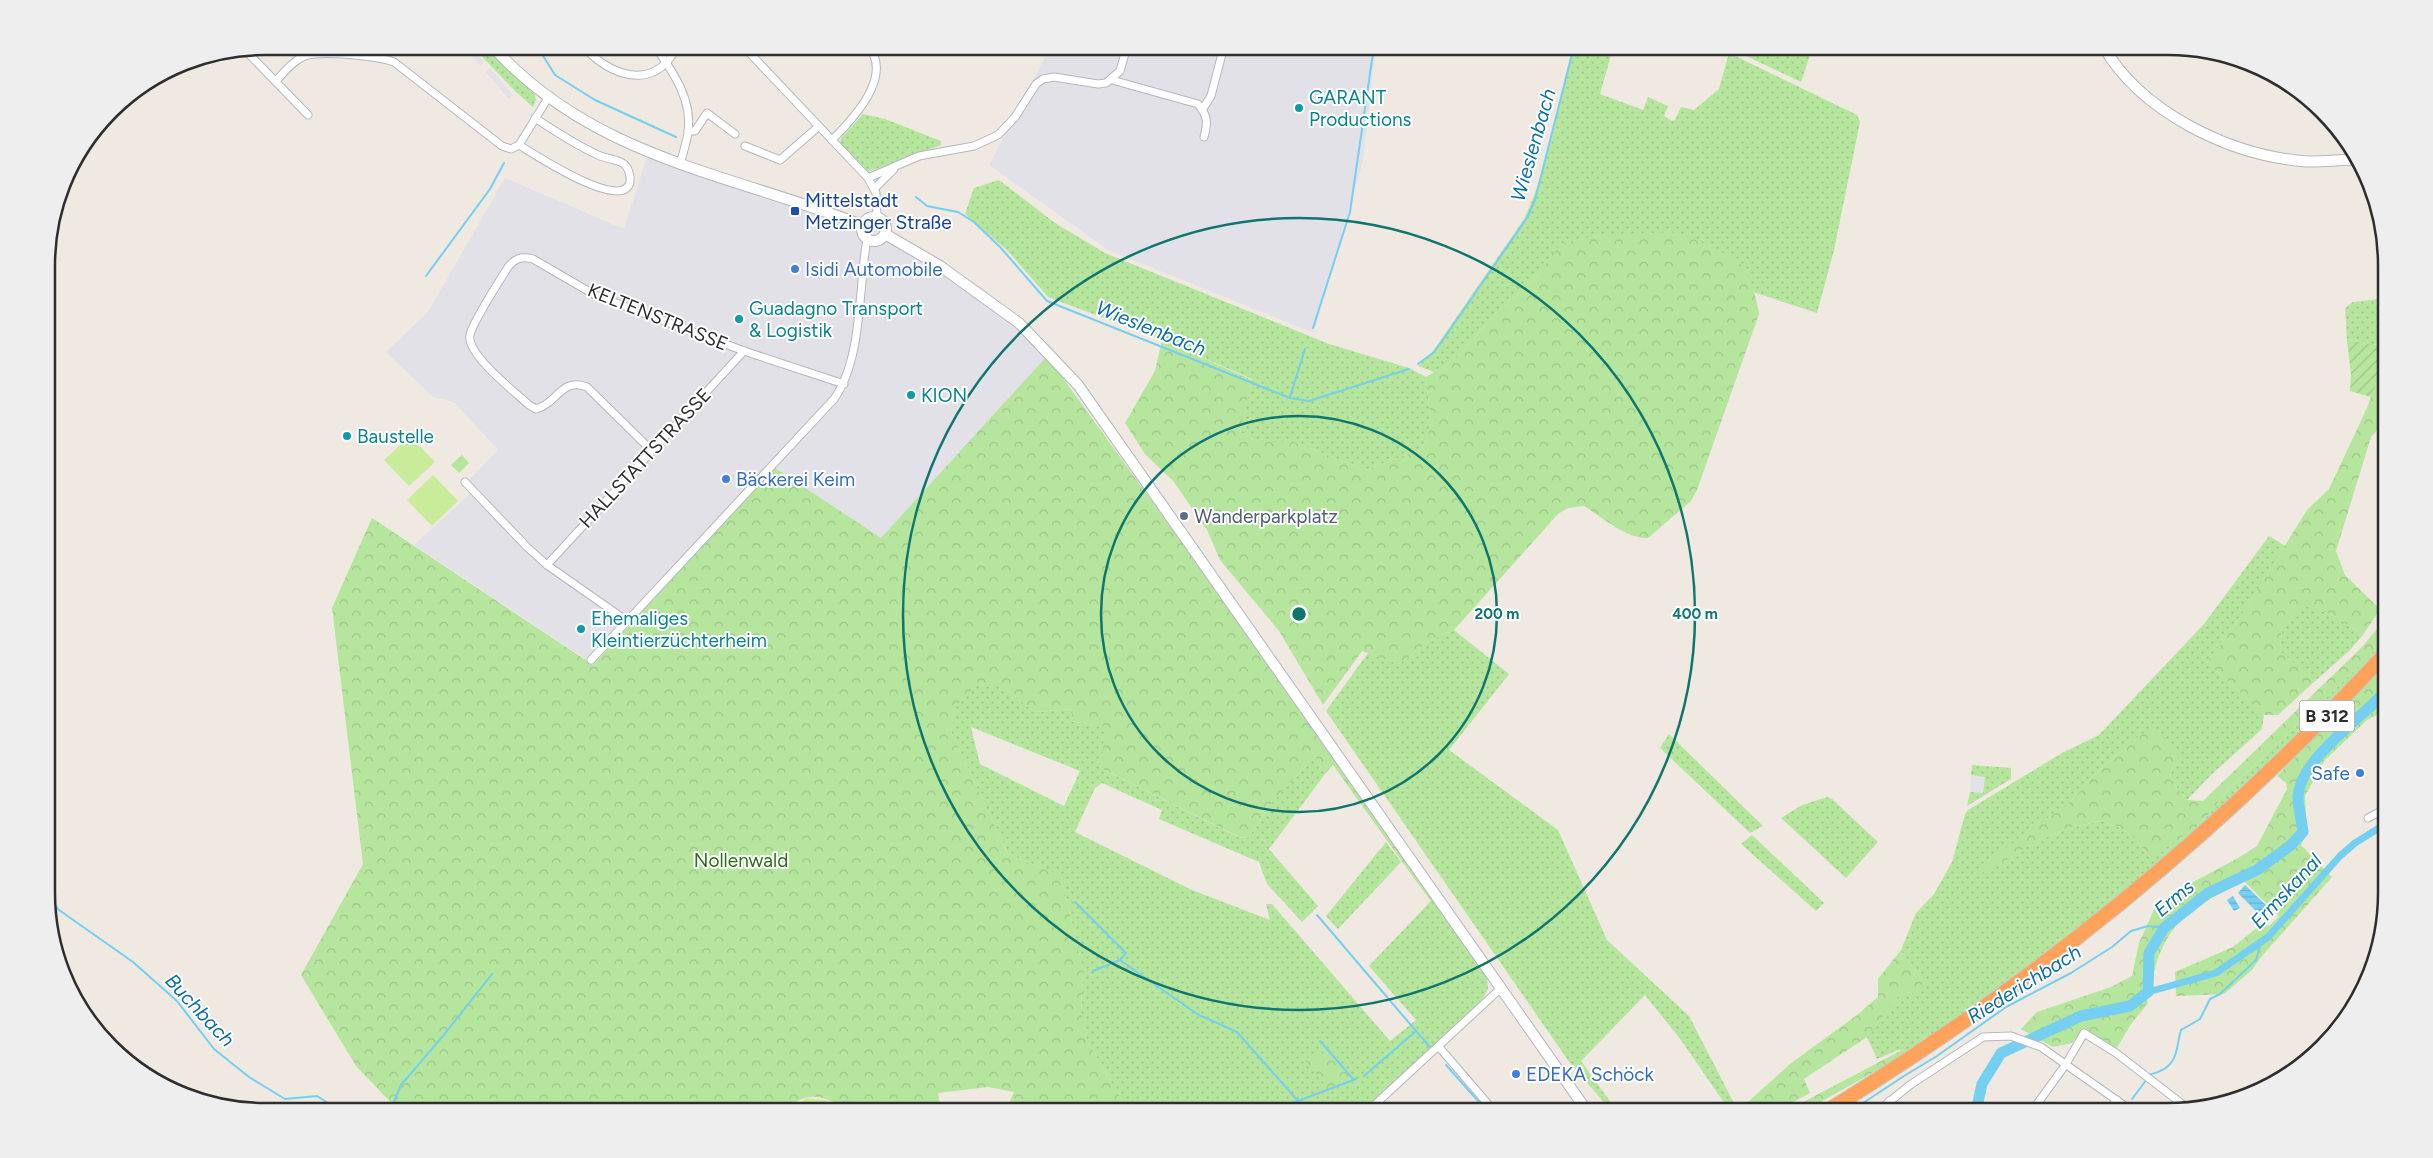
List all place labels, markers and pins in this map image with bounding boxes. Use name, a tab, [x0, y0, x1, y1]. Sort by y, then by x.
place label: GARANT Productions	[1309, 86, 1412, 131]
marker: GARANT Productions	[1293, 102, 1305, 114]
place label: Mittelstadt Metzinger Straße	[805, 189, 952, 234]
marker: Mittelstadt Metzinger Straße	[789, 205, 801, 217]
place label: Isidi Automobile	[805, 258, 943, 281]
marker: Isidi Automobile	[789, 263, 801, 275]
place label: Guadagno Transport & Logistik	[749, 297, 923, 342]
marker: Guadagno Transport & Logistik	[733, 313, 745, 325]
place label: KION	[921, 384, 967, 407]
marker: KION	[905, 389, 917, 401]
place label: Baustelle	[357, 425, 434, 448]
marker: Baustelle	[341, 430, 353, 442]
place label: Bäckerei Keim	[736, 468, 855, 491]
marker: Bäckerei Keim	[720, 473, 732, 485]
place label: Wanderparkplatz	[1194, 505, 1338, 528]
marker: Wanderparkplatz	[1178, 510, 1190, 522]
centre of rings	[1290, 605, 1308, 623]
place label: Ehemaliges Kleintierzüchterheim	[591, 607, 767, 652]
marker: Ehemaliges Kleintierzüchterheim	[575, 623, 587, 635]
place label: Safe	[2311, 762, 2350, 785]
marker: Safe	[2354, 767, 2366, 779]
place label: EDEKA Schöck	[1526, 1063, 1655, 1086]
marker: EDEKA Schöck	[1510, 1068, 1522, 1080]

